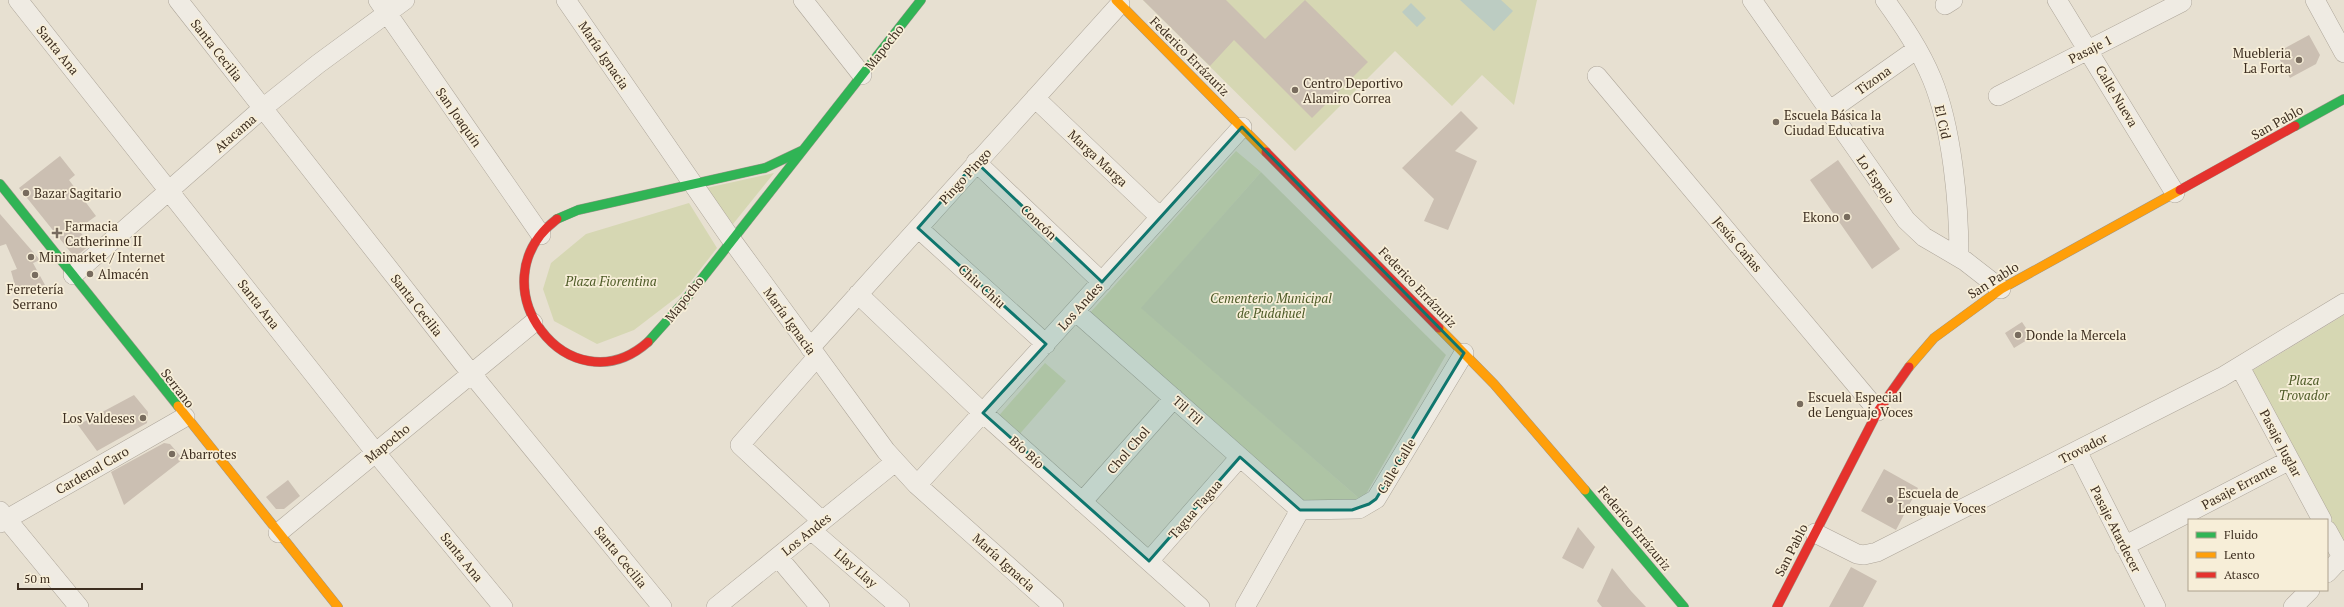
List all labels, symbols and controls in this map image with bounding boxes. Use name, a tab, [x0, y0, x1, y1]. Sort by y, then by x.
street label: Federico Errázuriz	[1146, 12, 1234, 100]
street label: Santa Cecilia	[187, 15, 247, 85]
street label: María Ignacia	[575, 17, 634, 93]
street label: Mapocho	[861, 20, 907, 74]
street label: Santa Ana	[33, 22, 84, 79]
street label: Pasaje 1	[2065, 30, 2115, 68]
place label: Muebleria La Forta	[2233, 44, 2291, 77]
marker: Muebleria La Forta	[2294, 55, 2304, 65]
street label: Tizona	[1852, 61, 1895, 99]
street label: Calle Nueva	[2092, 62, 2143, 131]
place label: Centro Deportivo Alamiro Correa	[1303, 74, 1403, 107]
street label: San Joaquín	[432, 84, 486, 151]
marker: Centro Deportivo Alamiro Correa	[1290, 85, 1300, 95]
street label: San Pablo	[2248, 100, 2306, 144]
street label: El Cid	[1931, 103, 1955, 141]
place label: Escuela Básica la Ciudad Educativa	[1784, 106, 1885, 139]
street label: Atacama	[210, 110, 260, 156]
marker: Escuela Básica la Ciudad Educativa	[1771, 117, 1781, 127]
street label: Marga Marga	[1064, 126, 1132, 191]
street label: Pingo Pingo	[935, 144, 995, 208]
street label: Lo Espejo	[1853, 151, 1899, 207]
place label: Bazar Sagitario	[34, 184, 121, 202]
marker: Bazar Sagitario	[21, 188, 31, 198]
street label: Concón	[1017, 200, 1061, 244]
place label: Ekono	[1803, 208, 1839, 226]
street label: Jesús Cañas	[1709, 212, 1767, 276]
marker: Ekono	[1842, 212, 1852, 222]
place label: Farmacia Catherinne II	[65, 217, 142, 250]
marker: Farmacia Catherinne II	[52, 228, 62, 238]
street label: Federico Errázuriz	[1375, 243, 1461, 331]
place label: Minimarket / Internet	[39, 248, 165, 266]
marker: Minimarket / Internet	[26, 252, 36, 262]
street label: San Pablo	[1964, 257, 2022, 303]
street label: Chiu Chiu	[954, 260, 1010, 312]
place label: Almacén	[98, 265, 149, 283]
marker: Almacén	[85, 269, 95, 279]
marker: Ferretería Serrano	[30, 270, 40, 280]
street label: Santa Cecilia	[387, 270, 447, 340]
park label: Plaza Fiorentina	[564, 272, 657, 290]
street label: Mapocho	[661, 272, 707, 326]
street label: Santa Ana	[234, 275, 284, 333]
street label: Los Andes	[1054, 278, 1106, 334]
place label: Ferretería Serrano	[7, 280, 64, 313]
street label: María Ignacia	[760, 284, 821, 358]
park label: Cementerio Municipal de Pudahuel	[1210, 289, 1332, 322]
place label: Donde la Mercela	[2026, 326, 2127, 344]
marker: Donde la Mercela	[2013, 330, 2023, 340]
street label: Serrano	[157, 365, 199, 411]
park label: Plaza Trovador	[2279, 371, 2330, 404]
place label: Escuela Especial de Lenguaje Voces	[1808, 388, 1913, 421]
street label: Til Til	[1169, 392, 1207, 428]
marker: Escuela Especial de Lenguaje Voces	[1795, 399, 1805, 409]
street label: Pasaje Juglar	[2256, 406, 2306, 480]
place label: Los Valdeses	[62, 409, 135, 427]
marker: Los Valdeses	[138, 413, 148, 423]
street label: Mapocho	[361, 419, 413, 467]
street label: Chol Chol	[1102, 422, 1154, 478]
street label: Trovador	[2056, 428, 2110, 468]
street label: Bío Bío	[1006, 431, 1048, 473]
street label: Calle Calle	[1372, 435, 1420, 497]
street label: Cardenal Caro	[52, 442, 132, 498]
place label: Abarrotes	[180, 445, 237, 463]
marker: Abarrotes	[167, 449, 177, 459]
street label: Pasaje Errante	[2198, 459, 2280, 513]
street label: Tagua Tagua	[1164, 475, 1226, 543]
street label: Federico Errázuriz	[1594, 482, 1676, 574]
street label: Pasaje Atardecer	[2086, 482, 2146, 576]
place label: Escuela de Lenguaje Voces	[1898, 484, 1986, 517]
marker: Escuela de Lenguaje Voces	[1885, 495, 1895, 505]
street label: Los Andes	[777, 508, 835, 560]
legend	[2188, 519, 2328, 591]
street label: San Pablo	[1770, 521, 1812, 579]
street label: Santa Cecilia	[590, 522, 652, 592]
text: Fluido	[2224, 527, 2258, 542]
street label: Santa Ana	[437, 529, 488, 586]
street label: María Ignacia	[969, 529, 1040, 595]
street label: Llay Llay	[831, 544, 882, 592]
text: Lento	[2224, 547, 2255, 562]
scale bar	[18, 565, 142, 591]
text: Atasco	[2224, 567, 2260, 582]
text: 50 m	[24, 571, 51, 586]

